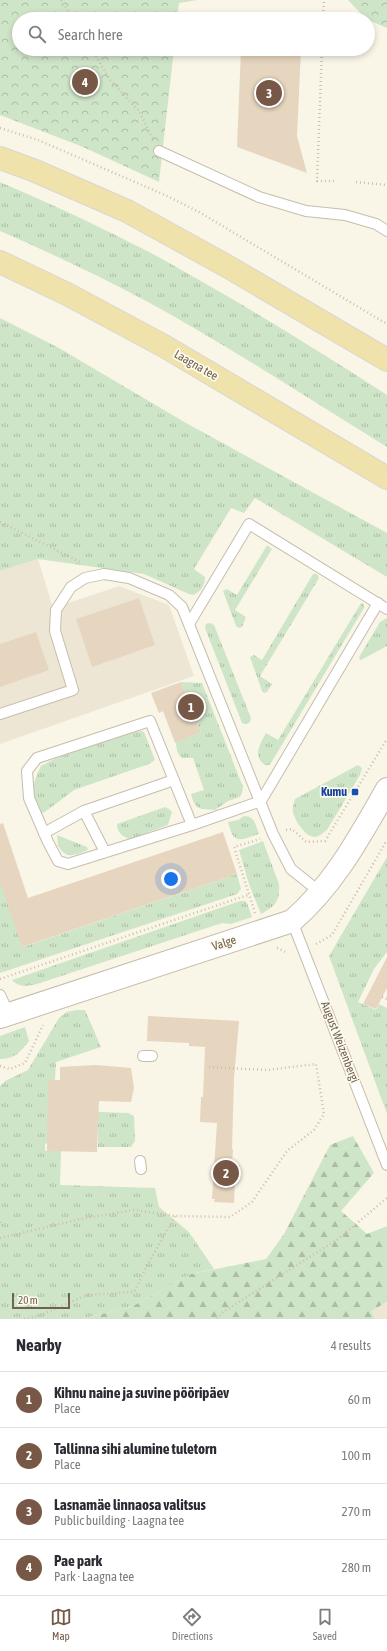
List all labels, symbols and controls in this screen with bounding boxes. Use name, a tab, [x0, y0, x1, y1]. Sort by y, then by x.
search box	[12, 12, 375, 56]
icon: search	[26, 23, 48, 45]
text: Search here	[58, 26, 123, 43]
pin: 4	[72, 67, 98, 97]
pin: 3	[256, 78, 282, 108]
street label: Laagna tee	[172, 347, 220, 383]
pin: 1	[178, 692, 204, 722]
place label: Kumu	[321, 785, 347, 799]
marker: Kumu	[350, 787, 360, 797]
your location	[161, 869, 181, 889]
street label: Valge	[210, 933, 238, 953]
street label: August Weizenbergi	[318, 999, 362, 1085]
pin: 2	[213, 1158, 239, 1188]
scale bar	[12, 1291, 70, 1310]
text: 20 m	[18, 1294, 38, 1306]
text: Nearby	[16, 1335, 62, 1355]
text: 4 results	[331, 1338, 371, 1353]
text: Kihnu naine ja suvine pööripäev	[54, 1384, 229, 1401]
text: 1	[26, 1392, 32, 1407]
text: 60 m	[348, 1392, 371, 1407]
text: Place	[54, 1401, 81, 1416]
text: Tallinna sihi alumine tuletorn	[54, 1440, 217, 1457]
text: 2	[26, 1448, 32, 1463]
text: 100 m	[342, 1448, 371, 1463]
text: Place	[54, 1457, 81, 1472]
text: Lasnamäe linnaosa valitsus	[54, 1496, 206, 1513]
text: 3	[26, 1504, 32, 1519]
text: 270 m	[342, 1504, 371, 1519]
text: Public building · Laagna tee	[54, 1513, 184, 1528]
text: Pae park	[54, 1552, 102, 1569]
text: 4	[26, 1560, 32, 1575]
text: 280 m	[342, 1560, 371, 1575]
text: Park · Laagna tee	[54, 1569, 134, 1584]
tab: Map	[50, 1606, 72, 1642]
tab: Directions	[172, 1606, 213, 1642]
tab: Saved	[313, 1606, 337, 1642]

